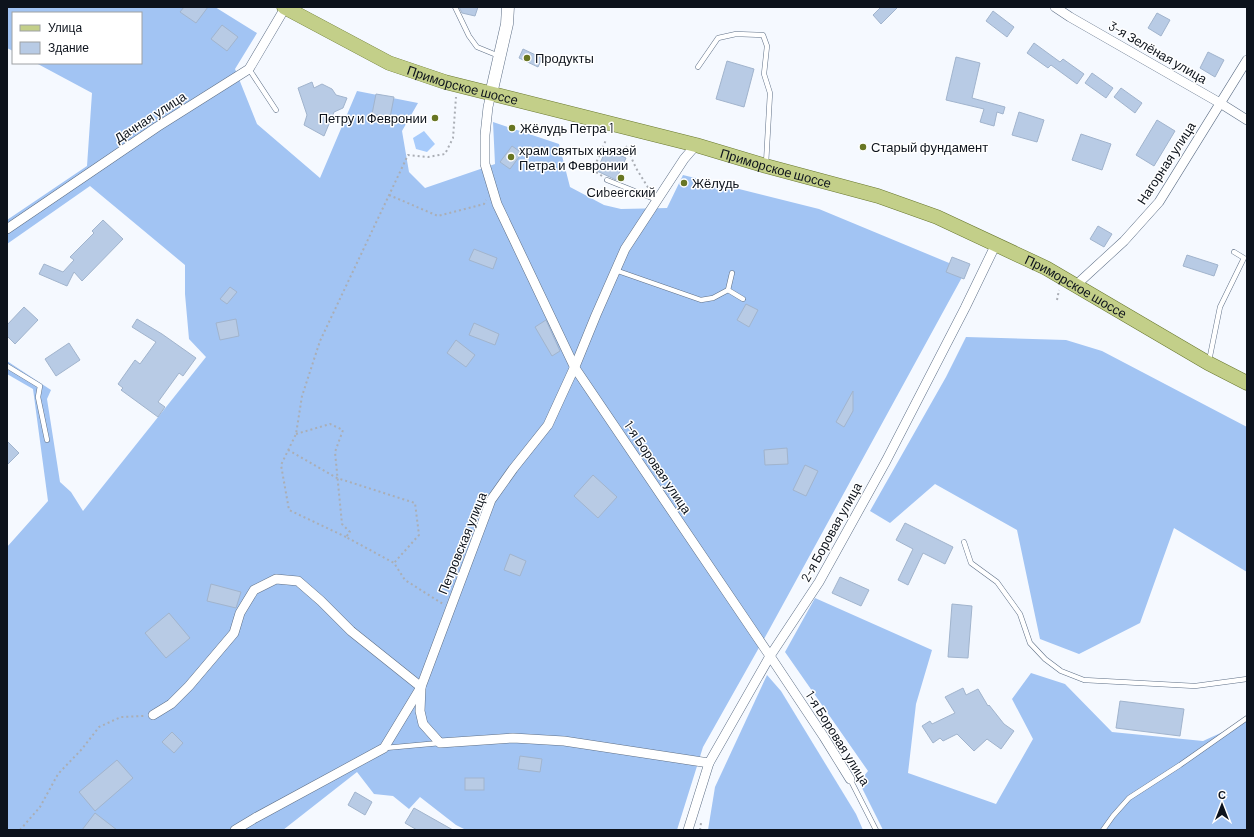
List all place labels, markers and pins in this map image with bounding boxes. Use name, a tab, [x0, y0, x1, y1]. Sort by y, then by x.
place label: Продукты	[535, 50, 594, 66]
marker: Продукты	[522, 53, 532, 63]
place label: Петру и Февронии	[319, 110, 427, 126]
marker: Петру и Февронии	[430, 113, 440, 123]
place label: Жёлудь Петра 1	[520, 120, 614, 136]
marker: Жёлудь Петра 1	[507, 123, 517, 133]
place label: Старый фундамент	[871, 139, 988, 155]
place label: храм святых князей Петра и Февронии	[519, 142, 636, 173]
marker: Старый фундамент	[858, 142, 868, 152]
marker: храм святых князей Петра и Февронии	[506, 152, 516, 162]
marker: Сиbeerский	[616, 173, 626, 183]
place label: Жёлудь	[692, 175, 739, 191]
marker: Жёлудь	[679, 178, 689, 188]
place label: Сиbeerский	[587, 184, 655, 200]

